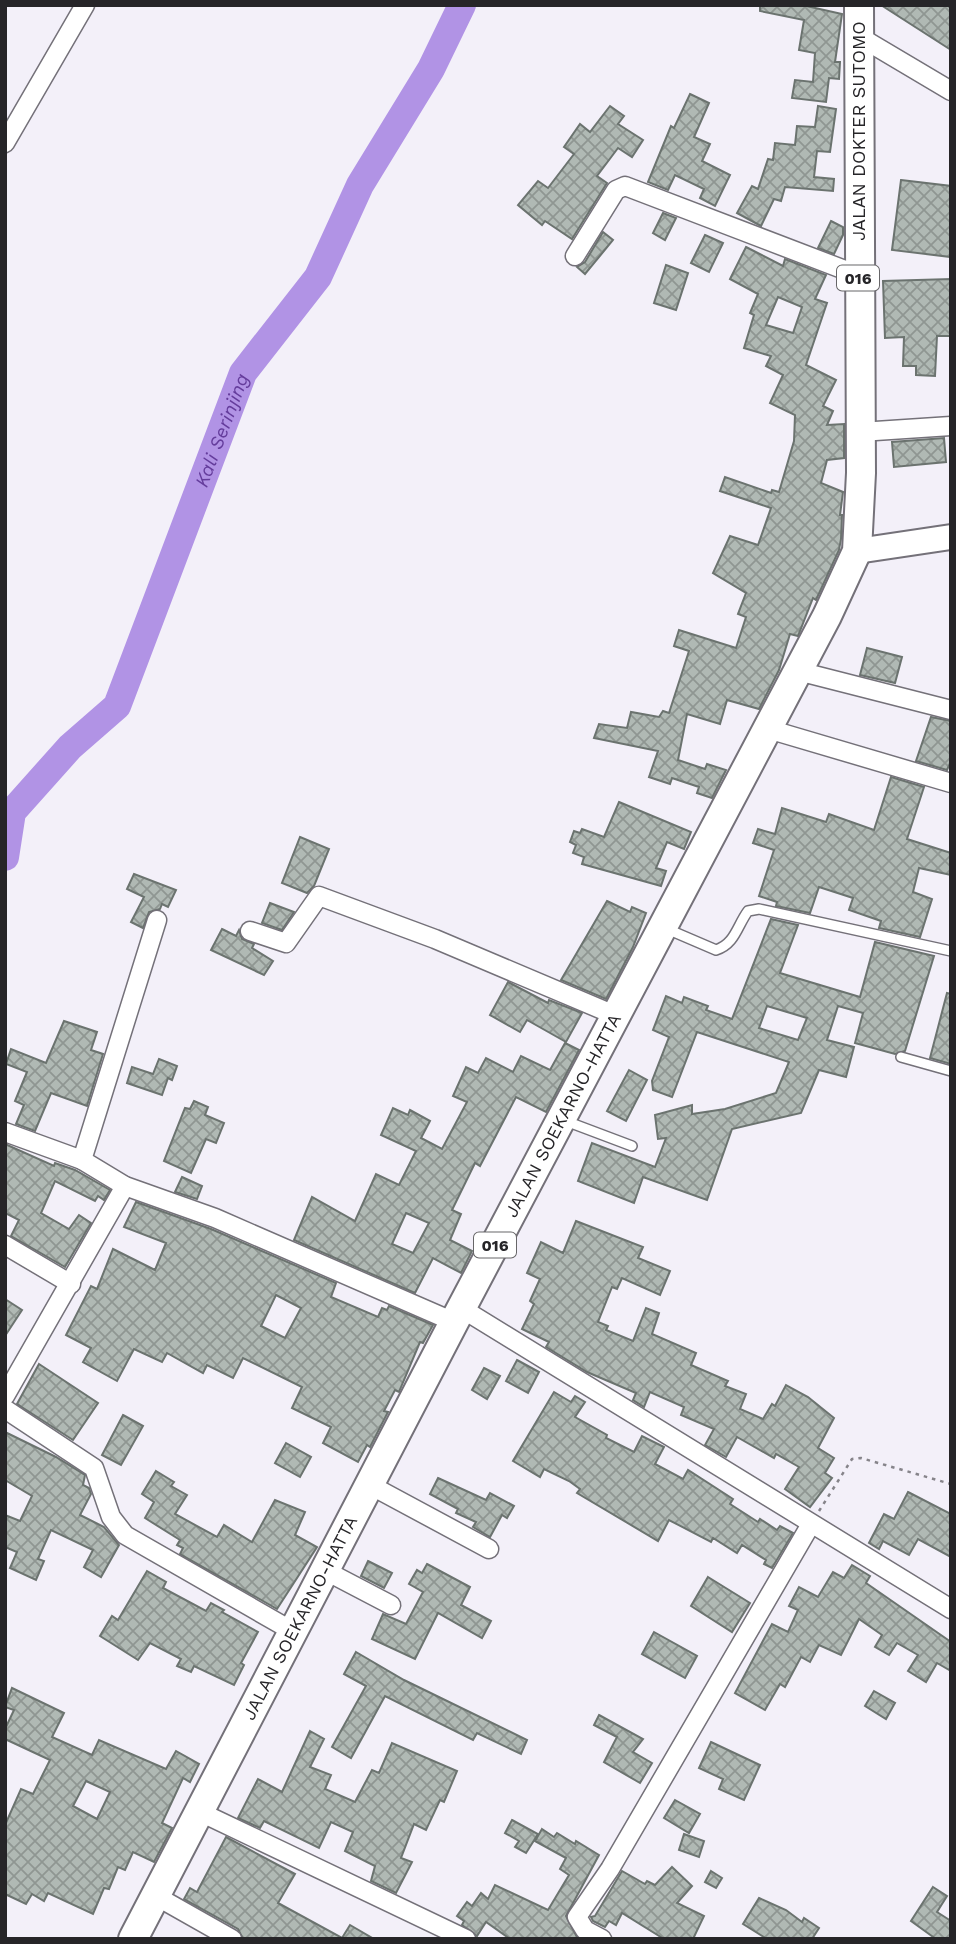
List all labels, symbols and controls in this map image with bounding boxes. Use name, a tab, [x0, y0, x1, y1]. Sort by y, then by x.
street label: JALAN DOKTER SUTOMO	[848, 21, 869, 241]
road number: 016	[837, 266, 879, 290]
water label: Kali Serinjing	[190, 370, 254, 490]
street label: JALAN SOEKARNO-HATTA	[500, 1010, 625, 1221]
road number: 016	[474, 1232, 516, 1258]
street label: JALAN SOEKARNO-HATTA	[238, 1512, 361, 1723]

